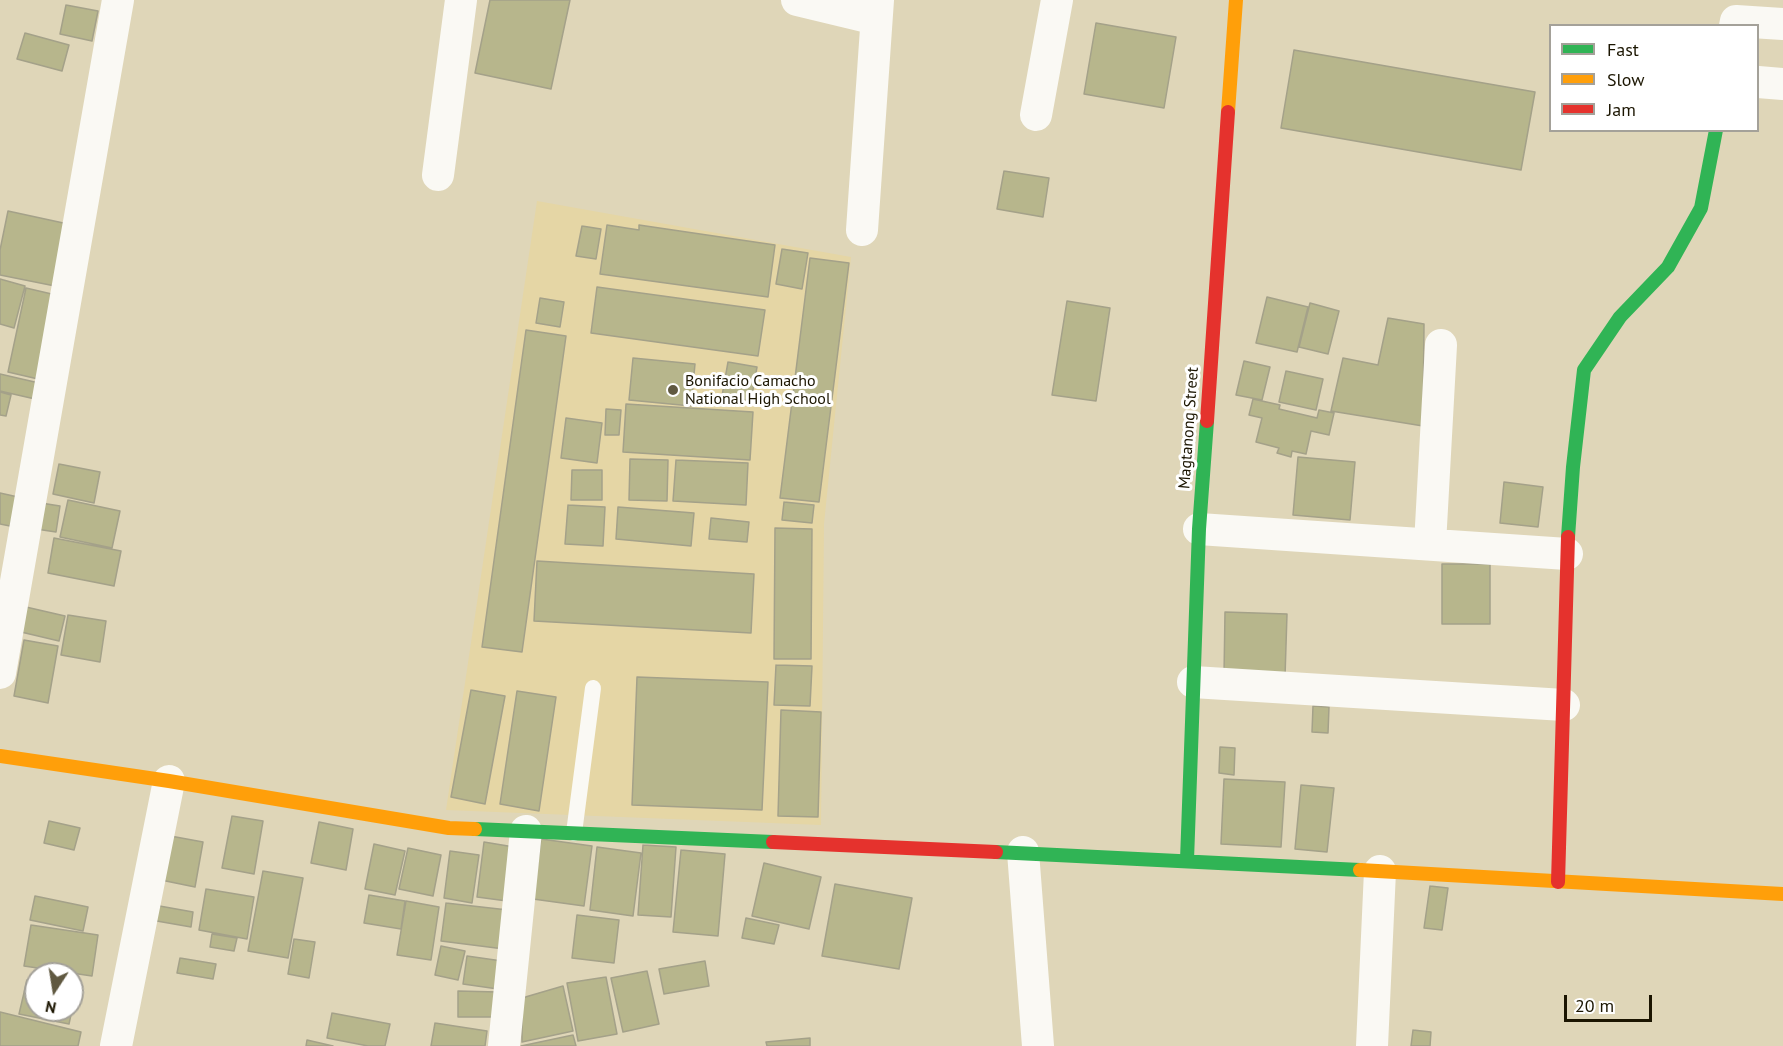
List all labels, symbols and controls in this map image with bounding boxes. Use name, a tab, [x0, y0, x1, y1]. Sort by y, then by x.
legend	[1549, 24, 1759, 132]
text: Fast	[1607, 38, 1639, 61]
text: Slow	[1607, 68, 1645, 91]
text: Jam	[1607, 98, 1636, 121]
street label: Magtanong Street	[1175, 366, 1203, 490]
place label: Bonifacio Camacho National High School	[685, 371, 831, 409]
marker: Bonifacio Camacho National High School	[666, 383, 680, 397]
north arrow	[24, 962, 84, 1022]
scale bar	[1567, 983, 1656, 1021]
text: 20 m	[1575, 994, 1614, 1017]
text: N	[43, 997, 58, 1019]

